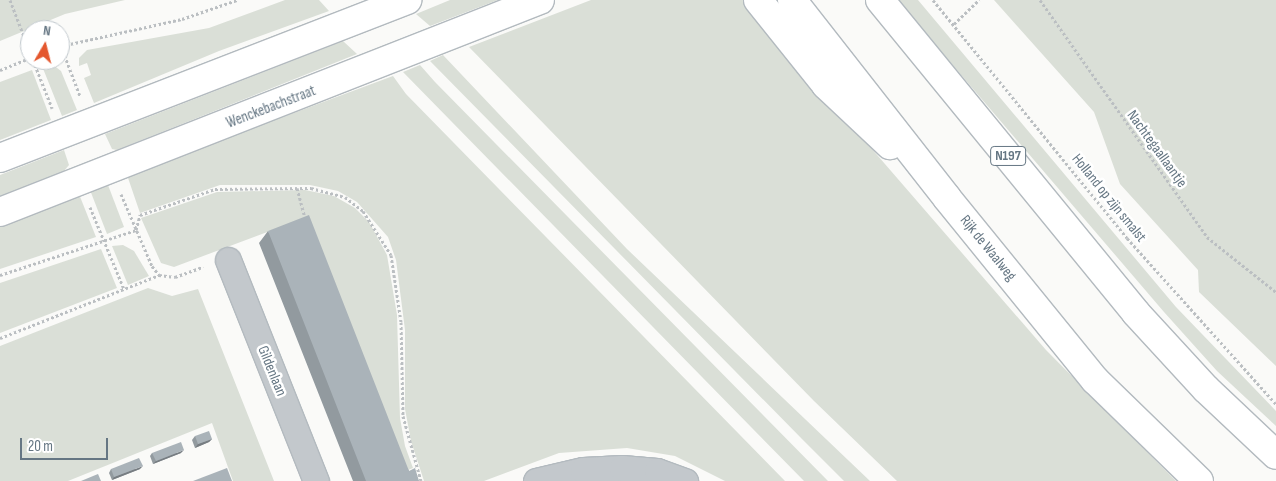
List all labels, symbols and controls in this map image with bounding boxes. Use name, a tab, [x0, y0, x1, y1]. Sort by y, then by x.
north arrow	[20, 20, 70, 70]
text: N	[42, 22, 52, 40]
street label: Wenckebachstraat	[224, 82, 318, 132]
street label: Nachtegaallaantje	[1123, 107, 1191, 191]
road number: N197	[989, 144, 1027, 168]
street label: Holland op zijn smalst	[1068, 150, 1150, 246]
street label: Rijk de Waalweg	[956, 212, 1020, 284]
street label: Gildenlaan	[254, 343, 290, 399]
scale bar	[22, 428, 110, 460]
text: 20 m	[28, 437, 53, 456]

